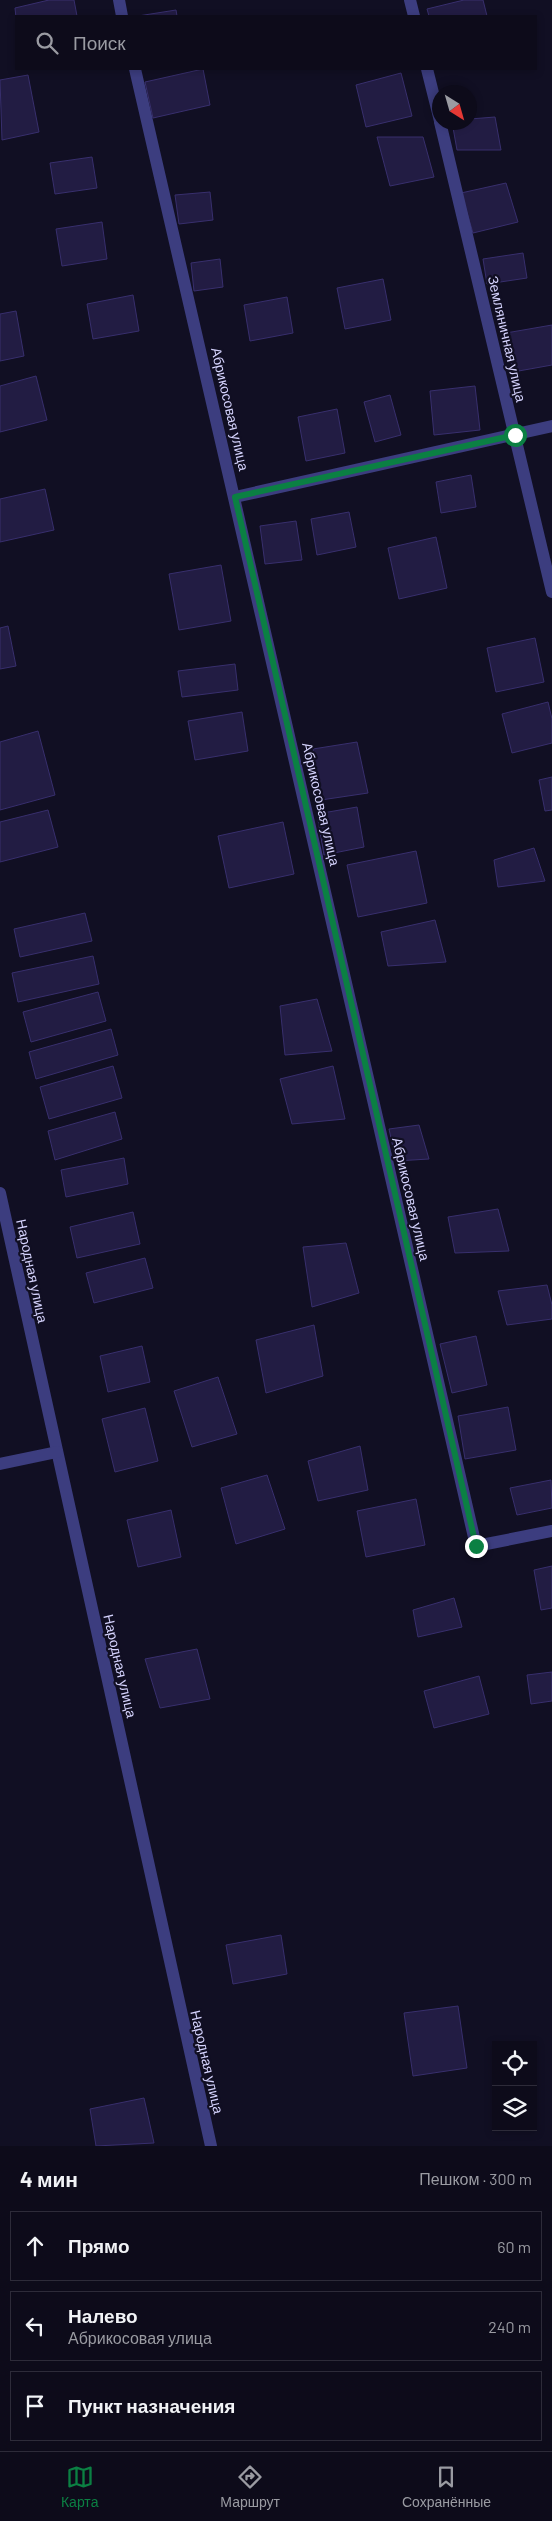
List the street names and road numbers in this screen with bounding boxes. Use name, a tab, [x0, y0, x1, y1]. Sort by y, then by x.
street label: Земляничная улица	[485, 274, 530, 404]
street label: Абрикосовая улица	[208, 346, 253, 472]
street label: Абрикосовая улица	[299, 741, 344, 867]
street label: Абрикосовая улица	[389, 1136, 434, 1262]
street label: Народная улица	[13, 1217, 52, 1325]
street label: Народная улица	[100, 1612, 141, 1720]
street label: Народная улица	[187, 2008, 228, 2116]

